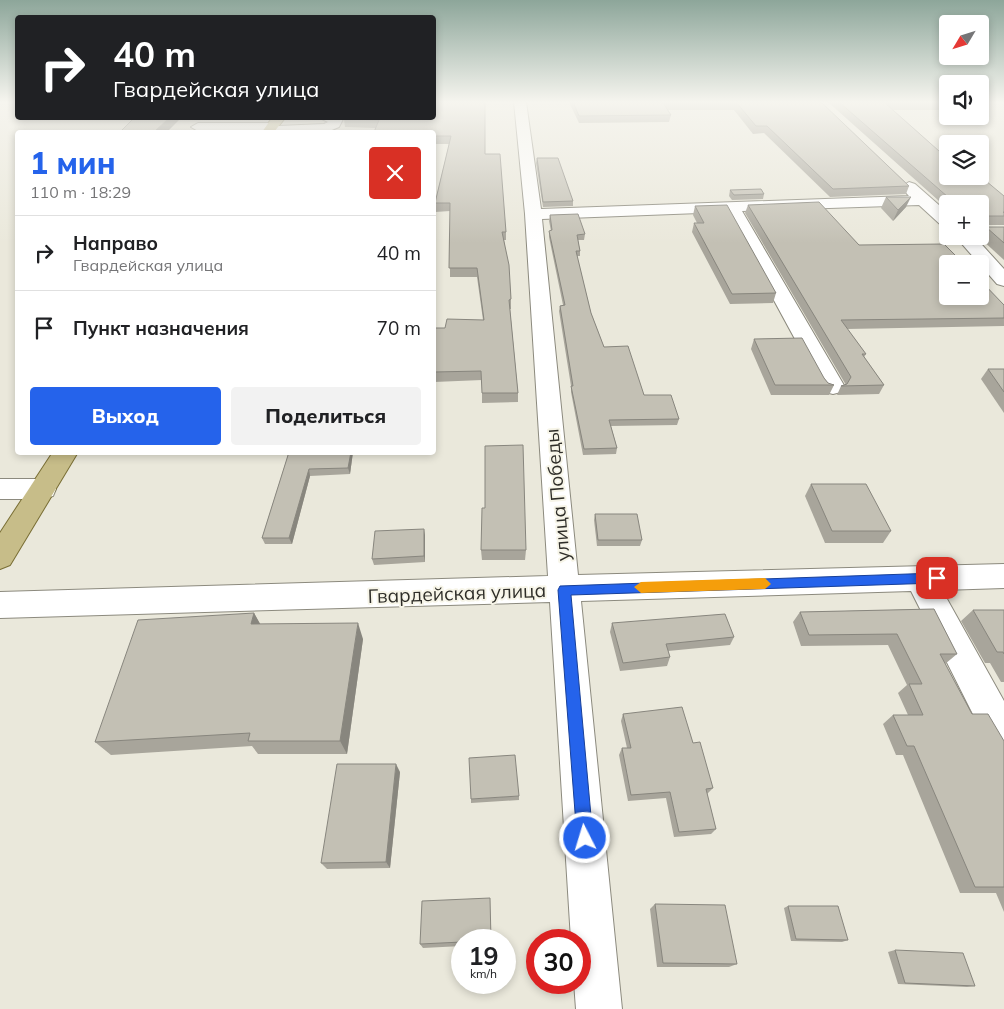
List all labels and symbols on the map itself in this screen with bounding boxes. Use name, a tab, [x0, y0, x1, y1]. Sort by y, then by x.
north arrow	[939, 15, 989, 65]
street label: улица Победы	[539, 428, 575, 562]
pin	[916, 557, 958, 599]
street label: Гвардейская улица	[367, 578, 547, 608]
position arrow	[558, 811, 610, 863]
speed limit sign: 30	[526, 929, 591, 994]

